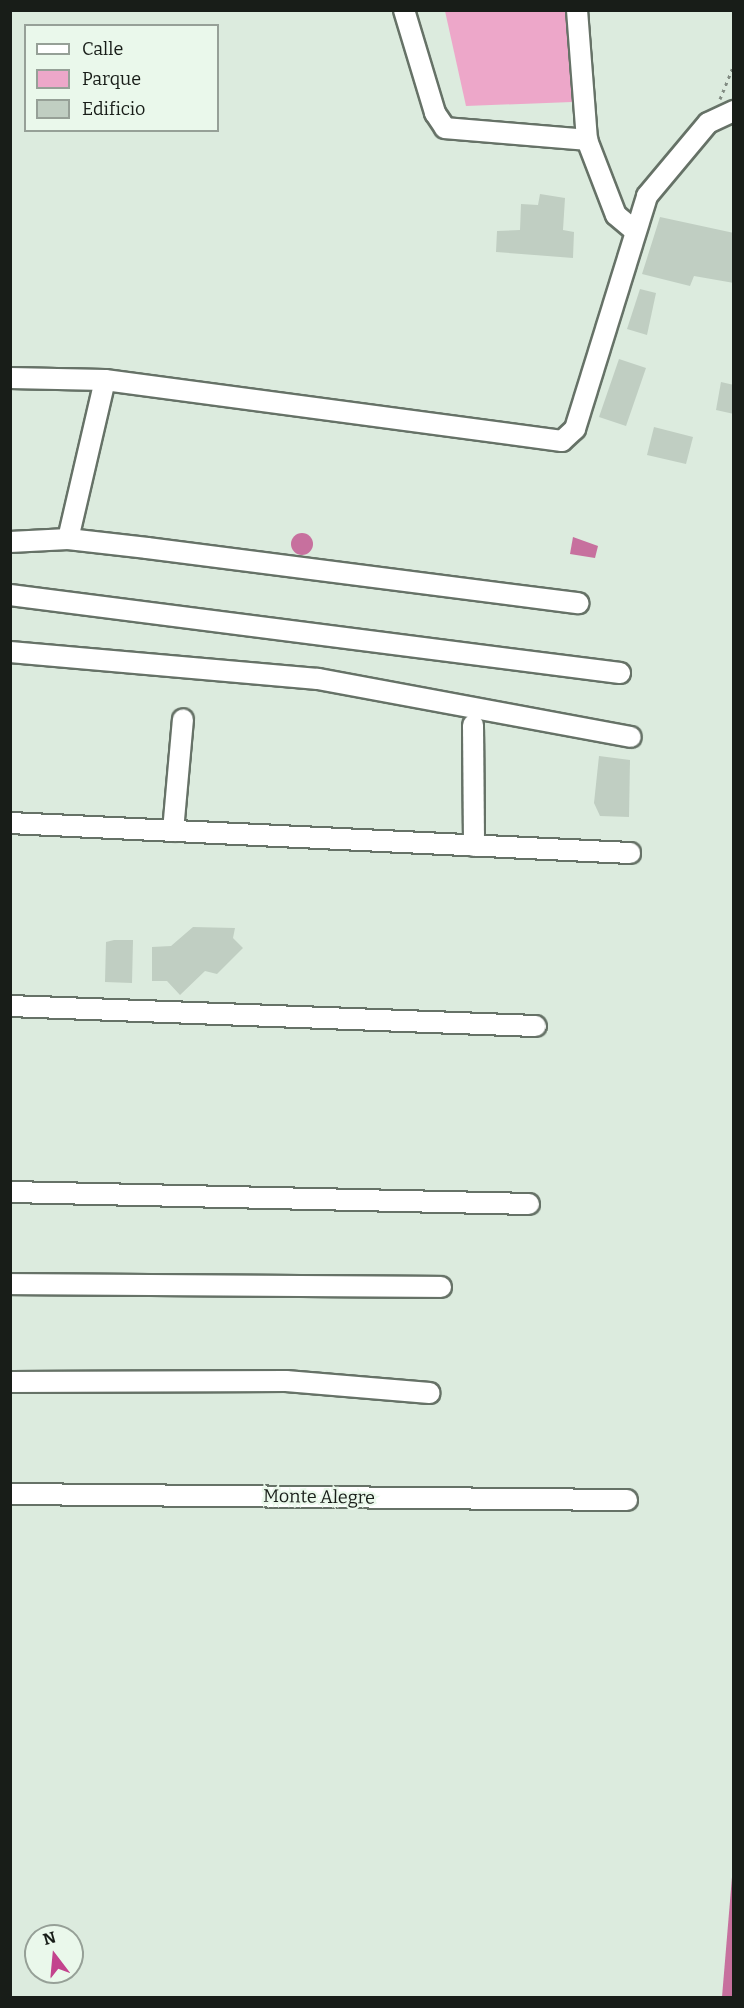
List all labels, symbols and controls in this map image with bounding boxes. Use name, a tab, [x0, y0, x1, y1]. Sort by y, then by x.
legend	[24, 24, 219, 132]
text: Calle	[82, 38, 123, 60]
text: Parque	[82, 68, 141, 90]
text: Edificio	[82, 98, 145, 120]
street label: Monte Alegre	[263, 1485, 375, 1509]
north arrow	[24, 1924, 84, 1984]
text: N	[41, 1927, 58, 1949]

